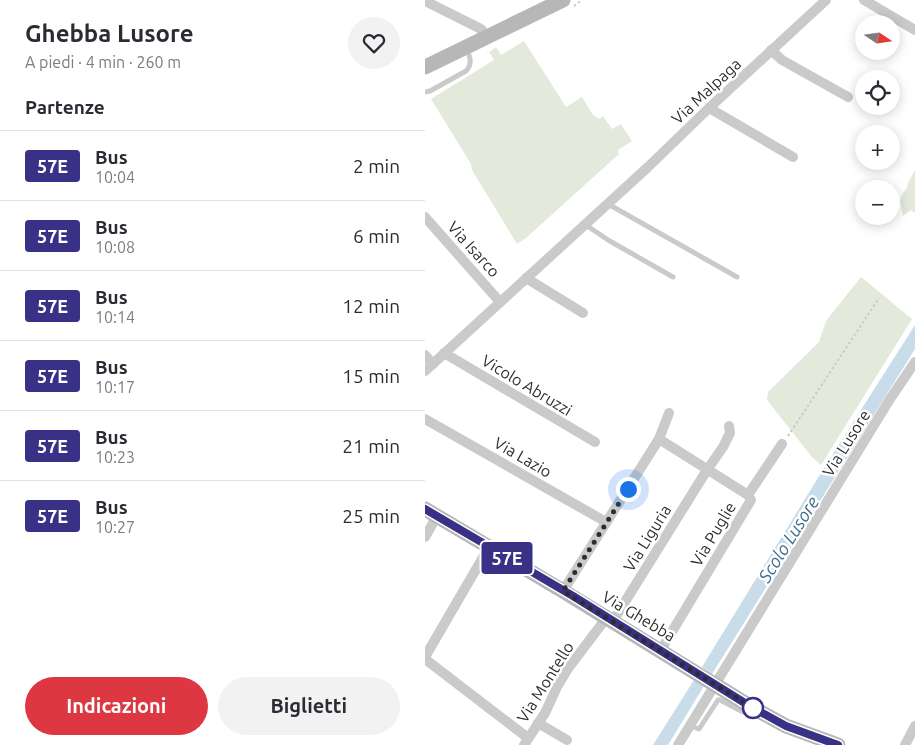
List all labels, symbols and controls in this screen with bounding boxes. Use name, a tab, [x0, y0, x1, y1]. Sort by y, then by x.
north arrow	[855, 15, 900, 60]
map controls	[855, 15, 900, 225]
button: heart	[348, 17, 400, 69]
text: Ghebba Lusore	[25, 20, 193, 47]
text: A piedi · 4 min · 260 m	[25, 53, 181, 71]
street label: Via Malpaga	[668, 54, 744, 128]
button: locate	[855, 70, 900, 115]
text: Partenze	[25, 96, 105, 118]
button: +	[855, 125, 900, 170]
text: Bus	[95, 146, 128, 168]
text: 2 min	[353, 155, 400, 177]
text: 57E	[37, 156, 68, 176]
text: 10:04	[95, 168, 135, 186]
button: −	[855, 180, 900, 225]
text: Bus	[95, 216, 128, 238]
street label: Via Isarco	[444, 218, 504, 280]
text: 6 min	[353, 225, 400, 247]
text: 57E	[37, 226, 68, 246]
text: 10:08	[95, 238, 135, 256]
text: Bus	[95, 286, 128, 308]
text: 12 min	[342, 295, 400, 317]
text: 57E	[37, 296, 68, 316]
text: 10:14	[95, 308, 135, 326]
street label: Vicolo Abruzzi	[479, 351, 575, 419]
text: Bus	[95, 356, 128, 378]
text: 15 min	[342, 365, 400, 387]
text: 57E	[37, 366, 68, 386]
text: 10:17	[95, 378, 135, 396]
street label: Via Lusore	[819, 406, 873, 480]
text: Bus	[95, 426, 128, 448]
street label: Via Lazio	[491, 433, 555, 481]
text: 21 min	[342, 435, 400, 457]
text: 57E	[37, 436, 68, 456]
text: 10:23	[95, 448, 135, 466]
your location	[616, 477, 641, 502]
water label: Scolo Lusore	[753, 492, 822, 586]
text: Bus	[95, 496, 128, 518]
street label: Via Puglie	[687, 499, 739, 569]
street label: Via Liguria	[619, 501, 675, 575]
text: 25 min	[342, 505, 400, 527]
text: 57E	[37, 506, 68, 526]
text: 10:27	[95, 518, 135, 536]
line badge: 57E	[478, 542, 536, 574]
text: 57E	[491, 548, 523, 568]
street label: Via Ghebba	[599, 587, 679, 645]
street label: Via Montello	[513, 638, 577, 726]
button: Indicazioni	[25, 677, 208, 735]
button: Biglietti	[218, 677, 400, 735]
unlabelled marker	[742, 697, 764, 719]

